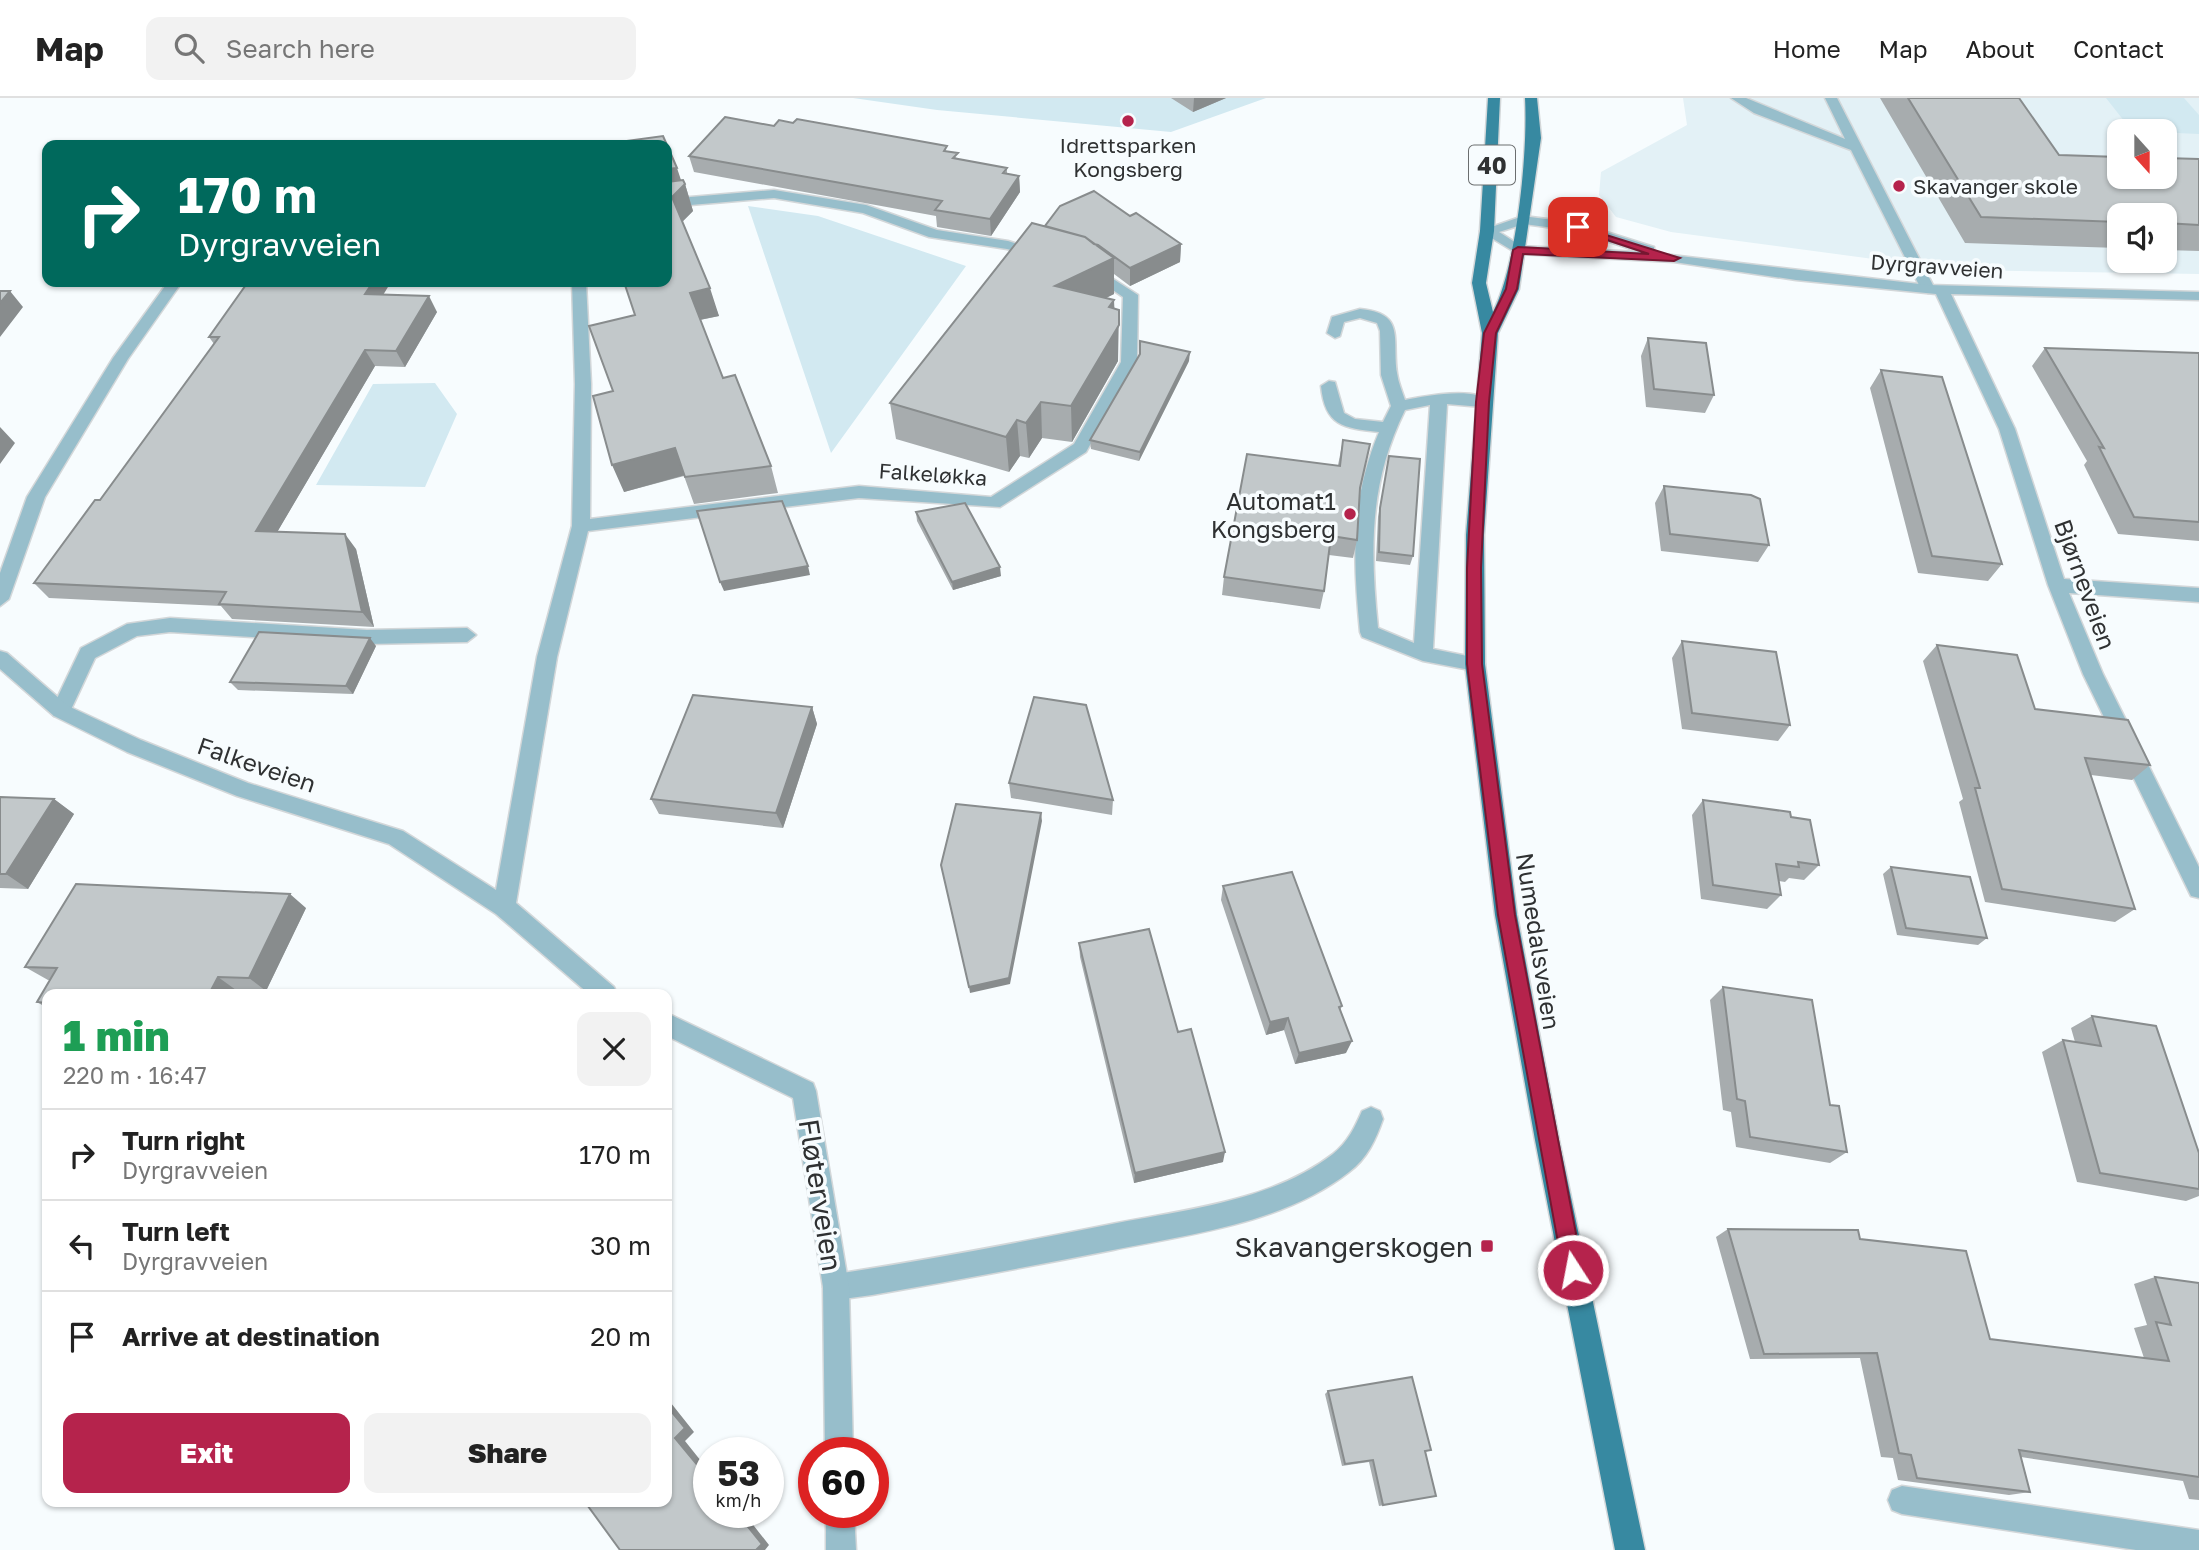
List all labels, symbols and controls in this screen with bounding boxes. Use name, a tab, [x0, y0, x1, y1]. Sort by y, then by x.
search box	[146, 17, 636, 80]
text: Map	[35, 29, 104, 68]
icon: search	[170, 29, 208, 67]
text: Search here	[226, 33, 375, 64]
text: Home	[1773, 34, 1841, 63]
text: Map	[1879, 34, 1928, 63]
text: About	[1966, 34, 2035, 63]
text: Contact	[2073, 34, 2164, 63]
marker: Idrettsparken Kongsberg	[1120, 113, 1136, 129]
north arrow	[2107, 119, 2177, 189]
map controls	[2107, 119, 2177, 273]
place label: Idrettsparken Kongsberg	[1060, 132, 1196, 182]
road number: 40	[1469, 146, 1515, 184]
text: 170 m	[178, 165, 317, 224]
icon: right	[63, 168, 154, 259]
place label: Skavanger skole	[1913, 173, 2078, 199]
marker: Skavanger skole	[1891, 178, 1907, 194]
pin	[1548, 197, 1608, 257]
button: sound	[2107, 203, 2177, 273]
icon: arrive	[1559, 208, 1597, 246]
text: Dyrgravveien	[178, 225, 381, 263]
street label: Dyrgravveien	[1870, 248, 2004, 284]
street label: Falkeløkka	[878, 457, 988, 491]
place label: Automat1 Kongsberg	[1211, 486, 1336, 543]
marker: Automat1 Kongsberg	[1342, 506, 1358, 522]
street label: Bjørneveien	[2049, 515, 2123, 653]
street label: Falkeveien	[194, 730, 320, 798]
street label: Numedalsveien	[1511, 851, 1567, 1031]
text: 1 min	[63, 1010, 170, 1060]
button: close	[577, 1012, 651, 1086]
text: 220 m · 16:47	[63, 1061, 207, 1089]
street label: Fløterveien	[793, 1117, 849, 1273]
text: Turn right	[122, 1125, 245, 1156]
icon: right	[63, 1136, 101, 1174]
text: 170 m	[579, 1139, 651, 1170]
text: Dyrgravveien	[122, 1156, 268, 1184]
text: Turn left	[122, 1216, 230, 1247]
icon: left	[63, 1227, 101, 1265]
text: 30 m	[590, 1230, 651, 1261]
place label: Skavangerskogen	[1234, 1230, 1473, 1263]
position arrow	[1536, 1233, 1610, 1307]
marker: Skavangerskogen	[1479, 1238, 1495, 1254]
text: Dyrgravveien	[122, 1247, 268, 1275]
icon: arrive	[63, 1318, 101, 1356]
text: Arrive at destination	[122, 1321, 380, 1352]
text: 20 m	[590, 1321, 651, 1352]
button: Exit	[63, 1413, 350, 1493]
button: Share	[364, 1413, 651, 1493]
speed limit sign: 60	[798, 1437, 889, 1528]
text: 53	[717, 1452, 760, 1494]
text: km/h	[716, 1489, 761, 1511]

